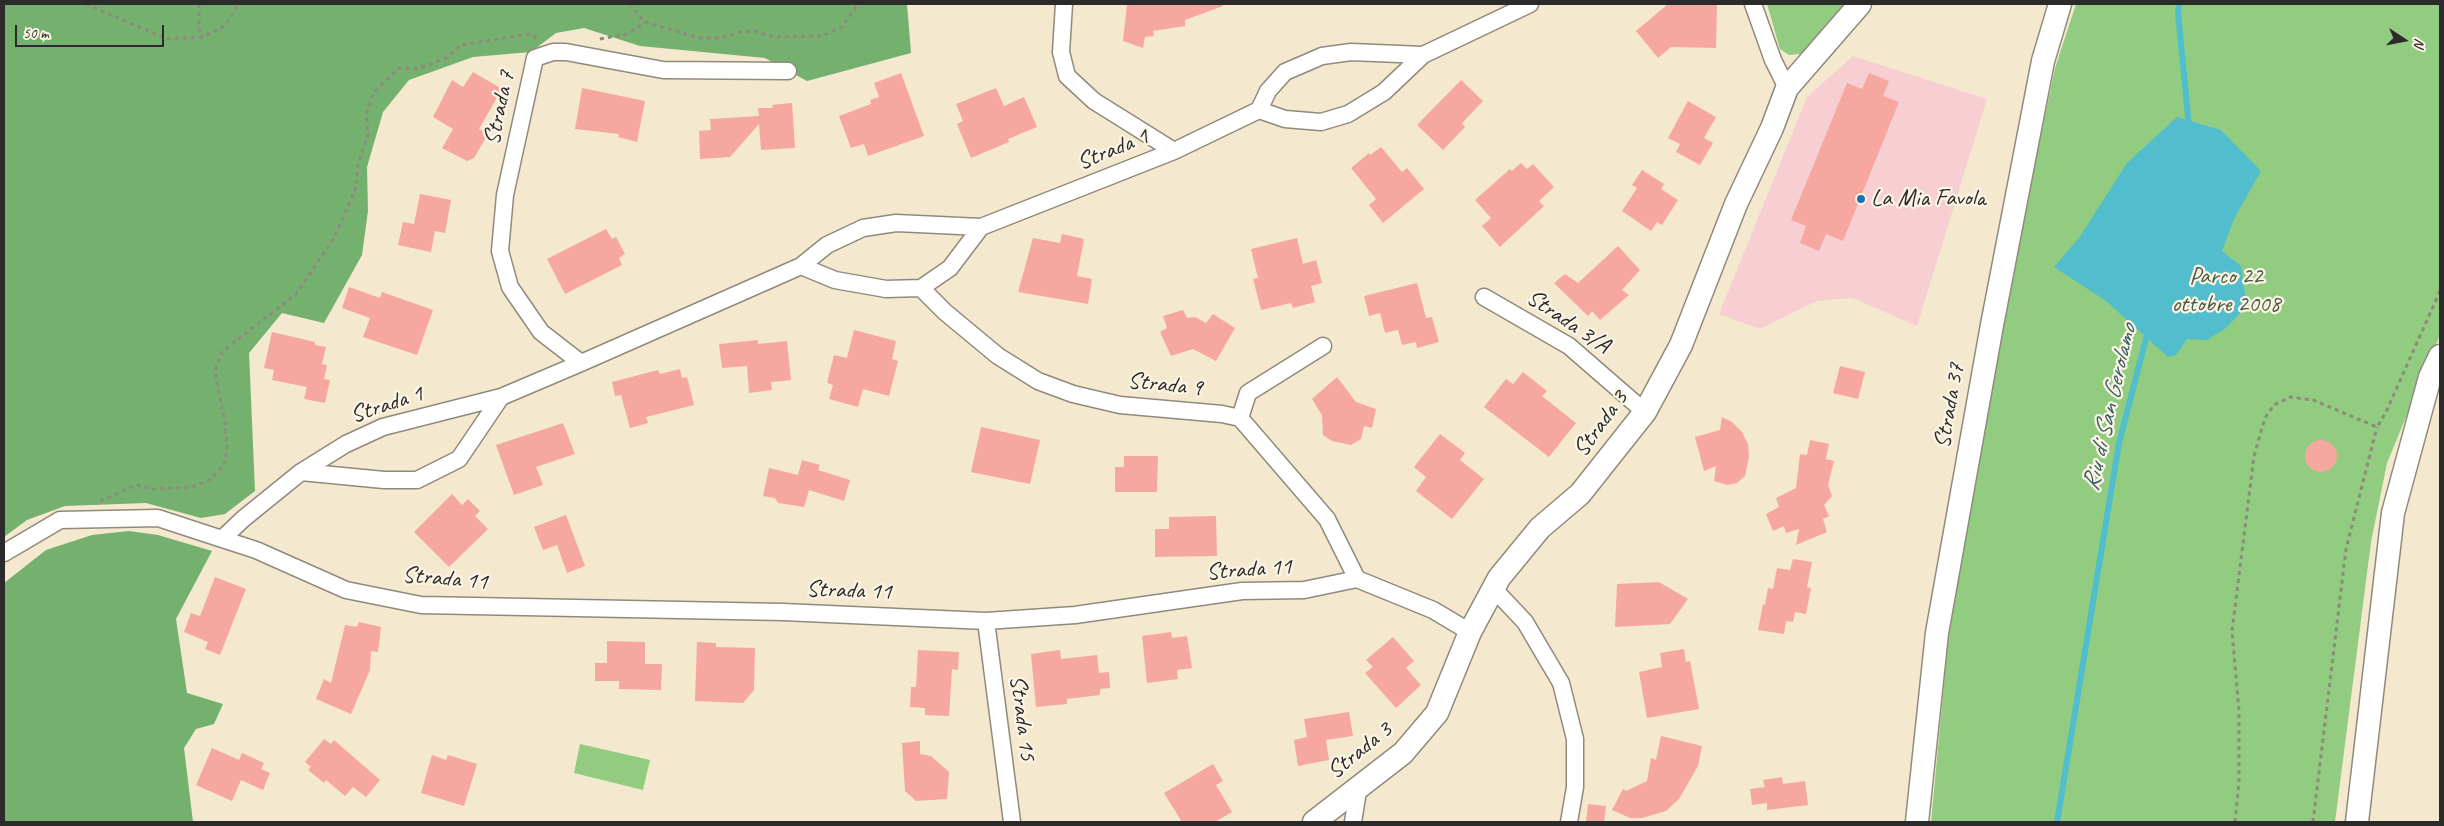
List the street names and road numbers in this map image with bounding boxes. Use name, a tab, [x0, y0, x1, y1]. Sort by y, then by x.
street label: Strada 7	[478, 68, 522, 148]
street label: Strada 1	[1073, 123, 1153, 177]
street label: Strada 3/A	[1521, 284, 1615, 360]
street label: Strada 37	[1928, 361, 1972, 451]
street label: Strada 9	[1126, 367, 1204, 403]
street label: Strada 1	[347, 380, 427, 430]
street label: Strada 3	[1567, 385, 1635, 463]
street label: Strada 11	[1205, 553, 1293, 587]
street label: Strada 11	[401, 561, 489, 597]
street label: Strada 11	[806, 575, 892, 607]
street label: Strada 15	[1002, 674, 1042, 762]
street label: Strada 3	[1322, 716, 1398, 786]

